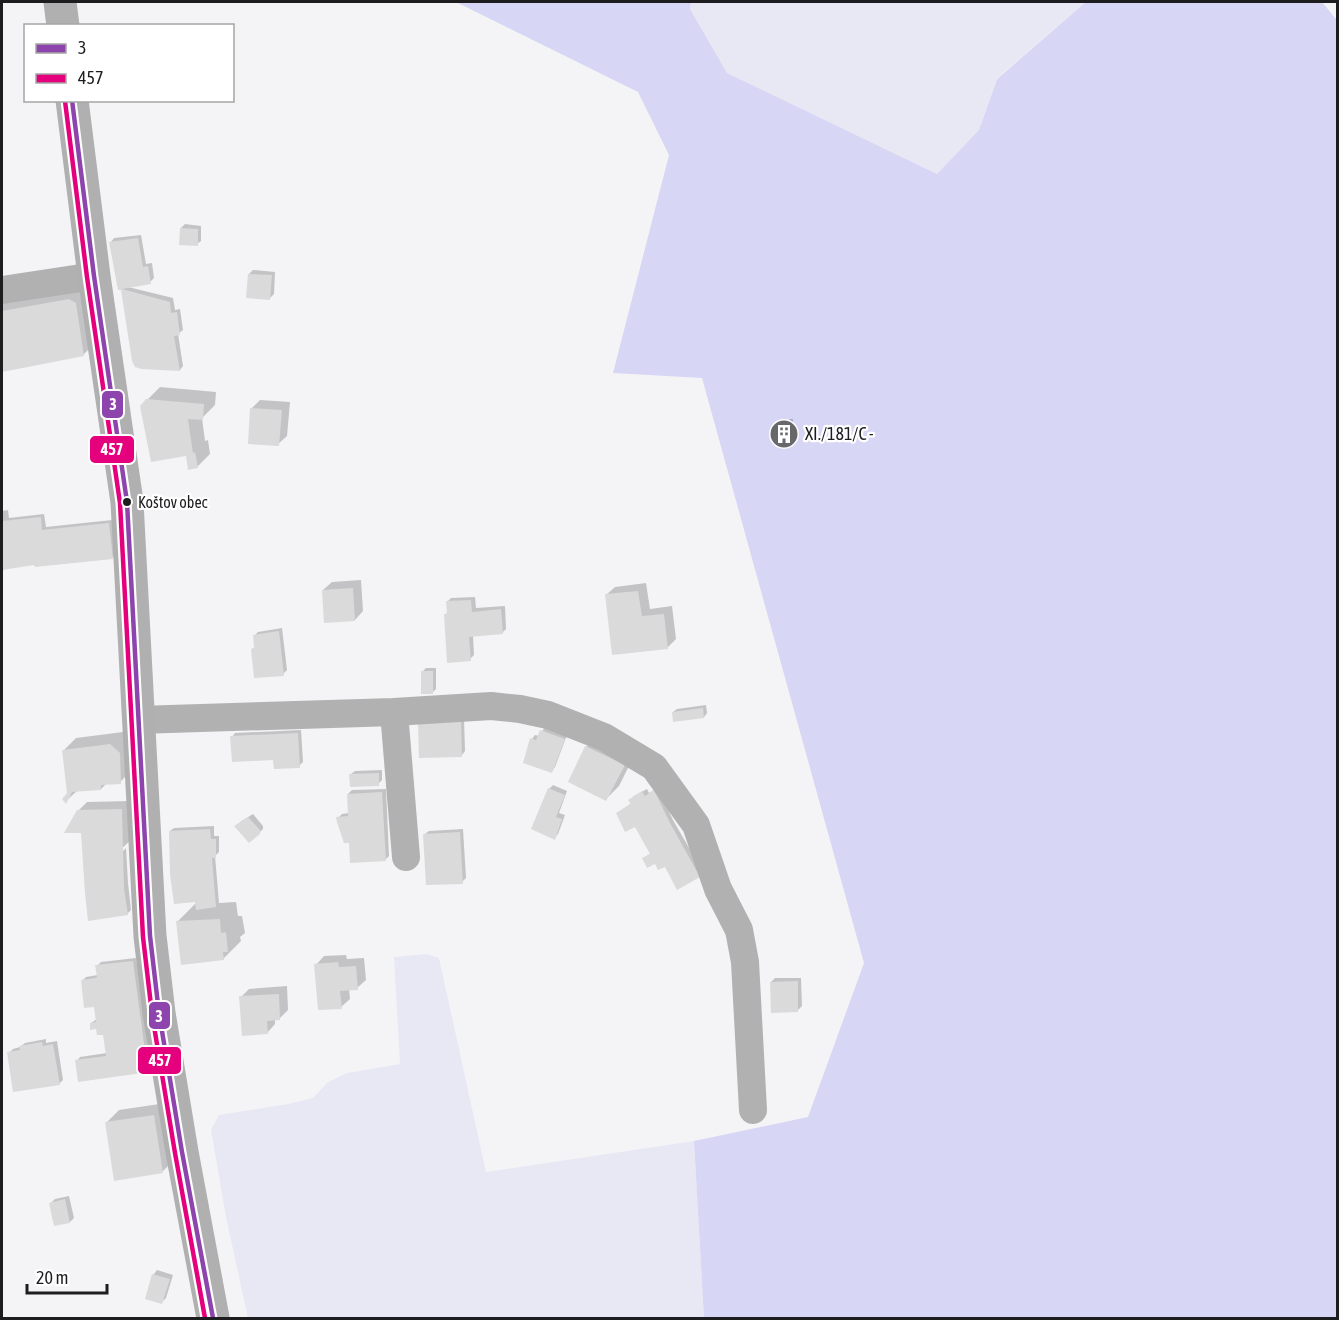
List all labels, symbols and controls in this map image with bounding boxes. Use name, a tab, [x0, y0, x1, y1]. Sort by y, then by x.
legend	[24, 24, 234, 102]
text: 3	[78, 37, 86, 58]
text: 457	[78, 67, 103, 88]
line badge: 3	[101, 390, 124, 419]
text: 3	[109, 395, 117, 413]
building icon: XI./181/C -	[768, 418, 800, 450]
place label: XI./181/C -	[805, 423, 874, 444]
line badge: 457	[89, 435, 135, 464]
text: 457	[100, 440, 123, 458]
place label: Koštov obec	[138, 493, 208, 511]
marker: Koštov obec	[121, 496, 133, 508]
line badge: 3	[148, 1001, 171, 1030]
text: 3	[155, 1007, 163, 1025]
line badge: 457	[137, 1046, 182, 1075]
text: 457	[148, 1051, 171, 1069]
scale bar	[27, 1257, 106, 1295]
text: 20 m	[36, 1267, 68, 1288]

